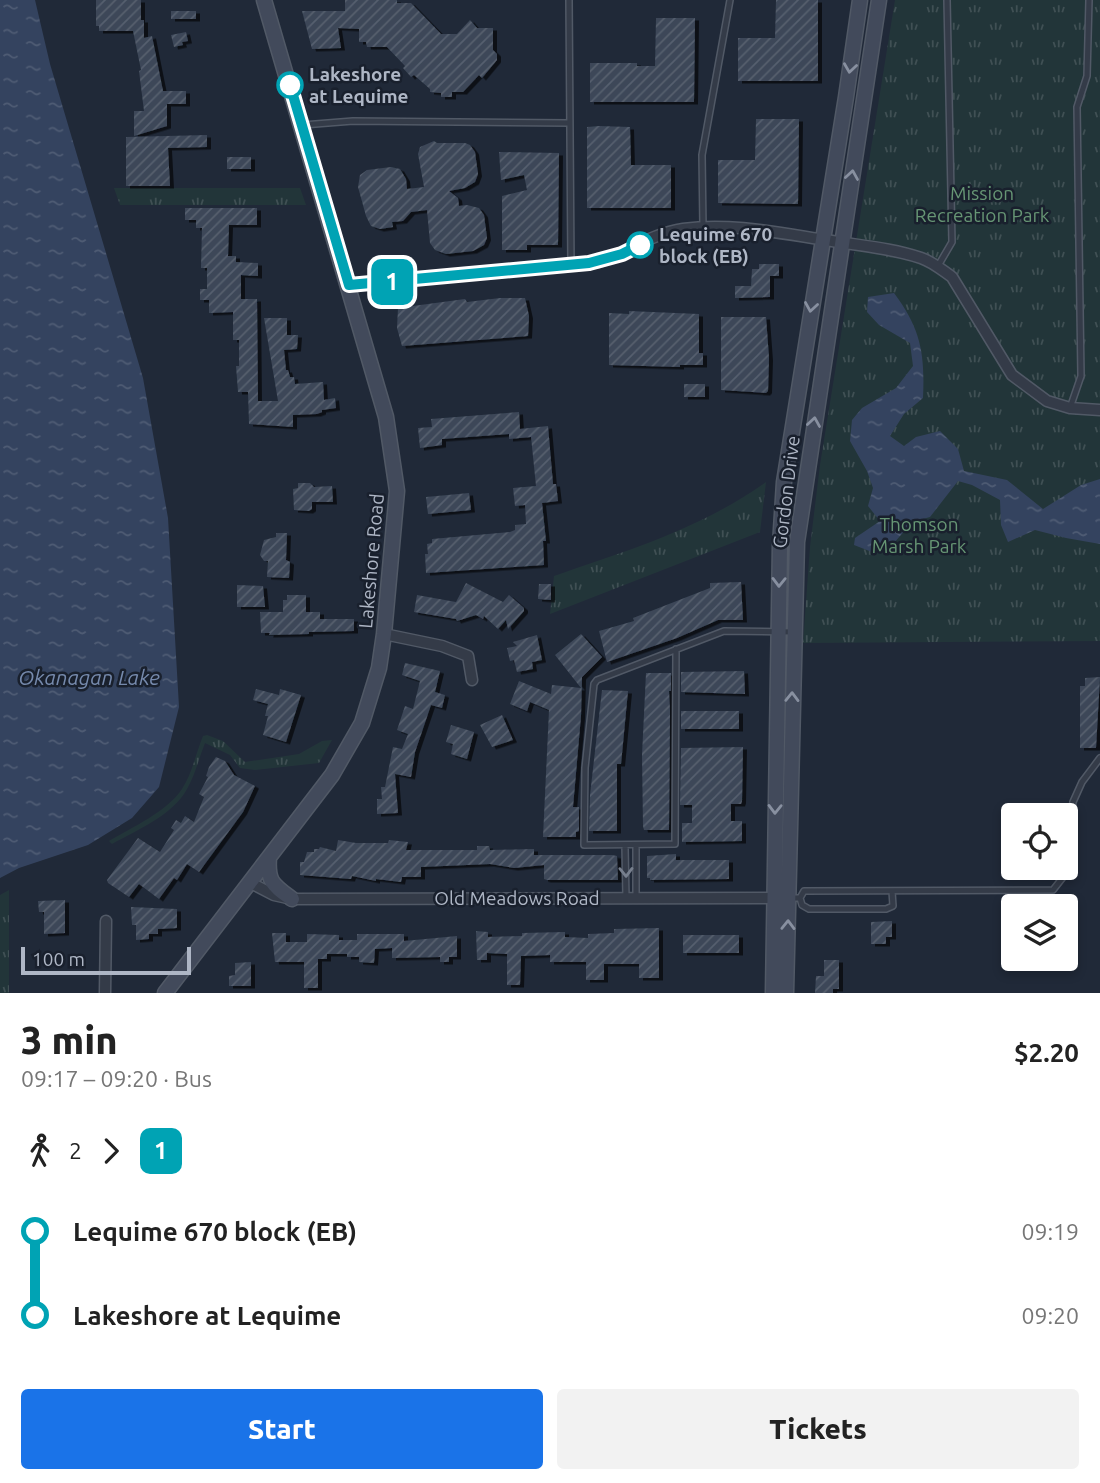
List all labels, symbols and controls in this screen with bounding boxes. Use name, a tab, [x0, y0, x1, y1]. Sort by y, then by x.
one-way arrow	[843, 62, 858, 73]
place label: Lakeshore at Lequime	[309, 63, 409, 107]
marker: Lakeshore at Lequime	[277, 72, 303, 98]
one-way arrow	[844, 170, 859, 181]
park label: Mission Recreation Park	[915, 182, 1050, 226]
place label: Lequime 670 block (EB)	[659, 223, 772, 267]
marker: Lequime 670 block (EB)	[627, 232, 653, 258]
line badge: 1	[369, 259, 415, 305]
text: 1	[385, 268, 399, 295]
one-way arrow	[804, 301, 819, 313]
one-way arrow	[806, 416, 821, 428]
street label: Gordon Drive	[768, 434, 804, 550]
street label: Lakeshore Road	[354, 493, 388, 629]
park label: Thomson Marsh Park	[872, 513, 967, 557]
one-way arrow	[771, 577, 787, 587]
water label: Okanagan Lake	[18, 665, 160, 689]
one-way arrow	[785, 692, 800, 703]
map controls	[1001, 803, 1078, 971]
button: locate	[1001, 803, 1078, 880]
one-way arrow	[767, 804, 783, 815]
one-way arrow	[618, 867, 634, 878]
street label: Old Meadows Road	[434, 887, 600, 909]
button: layers	[1001, 894, 1078, 971]
one-way arrow	[780, 919, 795, 930]
scale bar	[21, 944, 191, 976]
text: 100 m	[32, 948, 85, 970]
text: 3 min	[21, 1019, 118, 1061]
text: $2.20	[1014, 1038, 1079, 1067]
text: 09:17 – 09:20 · Bus	[21, 1066, 212, 1091]
icon: walk	[21, 1132, 59, 1170]
icon: forward	[92, 1132, 130, 1170]
text: 1	[154, 1137, 168, 1164]
text: 2	[69, 1138, 82, 1163]
text: Lequime 670 block (EB)	[73, 1217, 357, 1246]
text: 09:19	[1021, 1219, 1079, 1244]
text: Lakeshore at Lequime	[73, 1301, 341, 1330]
text: 09:20	[1021, 1303, 1079, 1328]
button: Start	[21, 1389, 543, 1469]
button: Tickets	[557, 1389, 1079, 1469]

